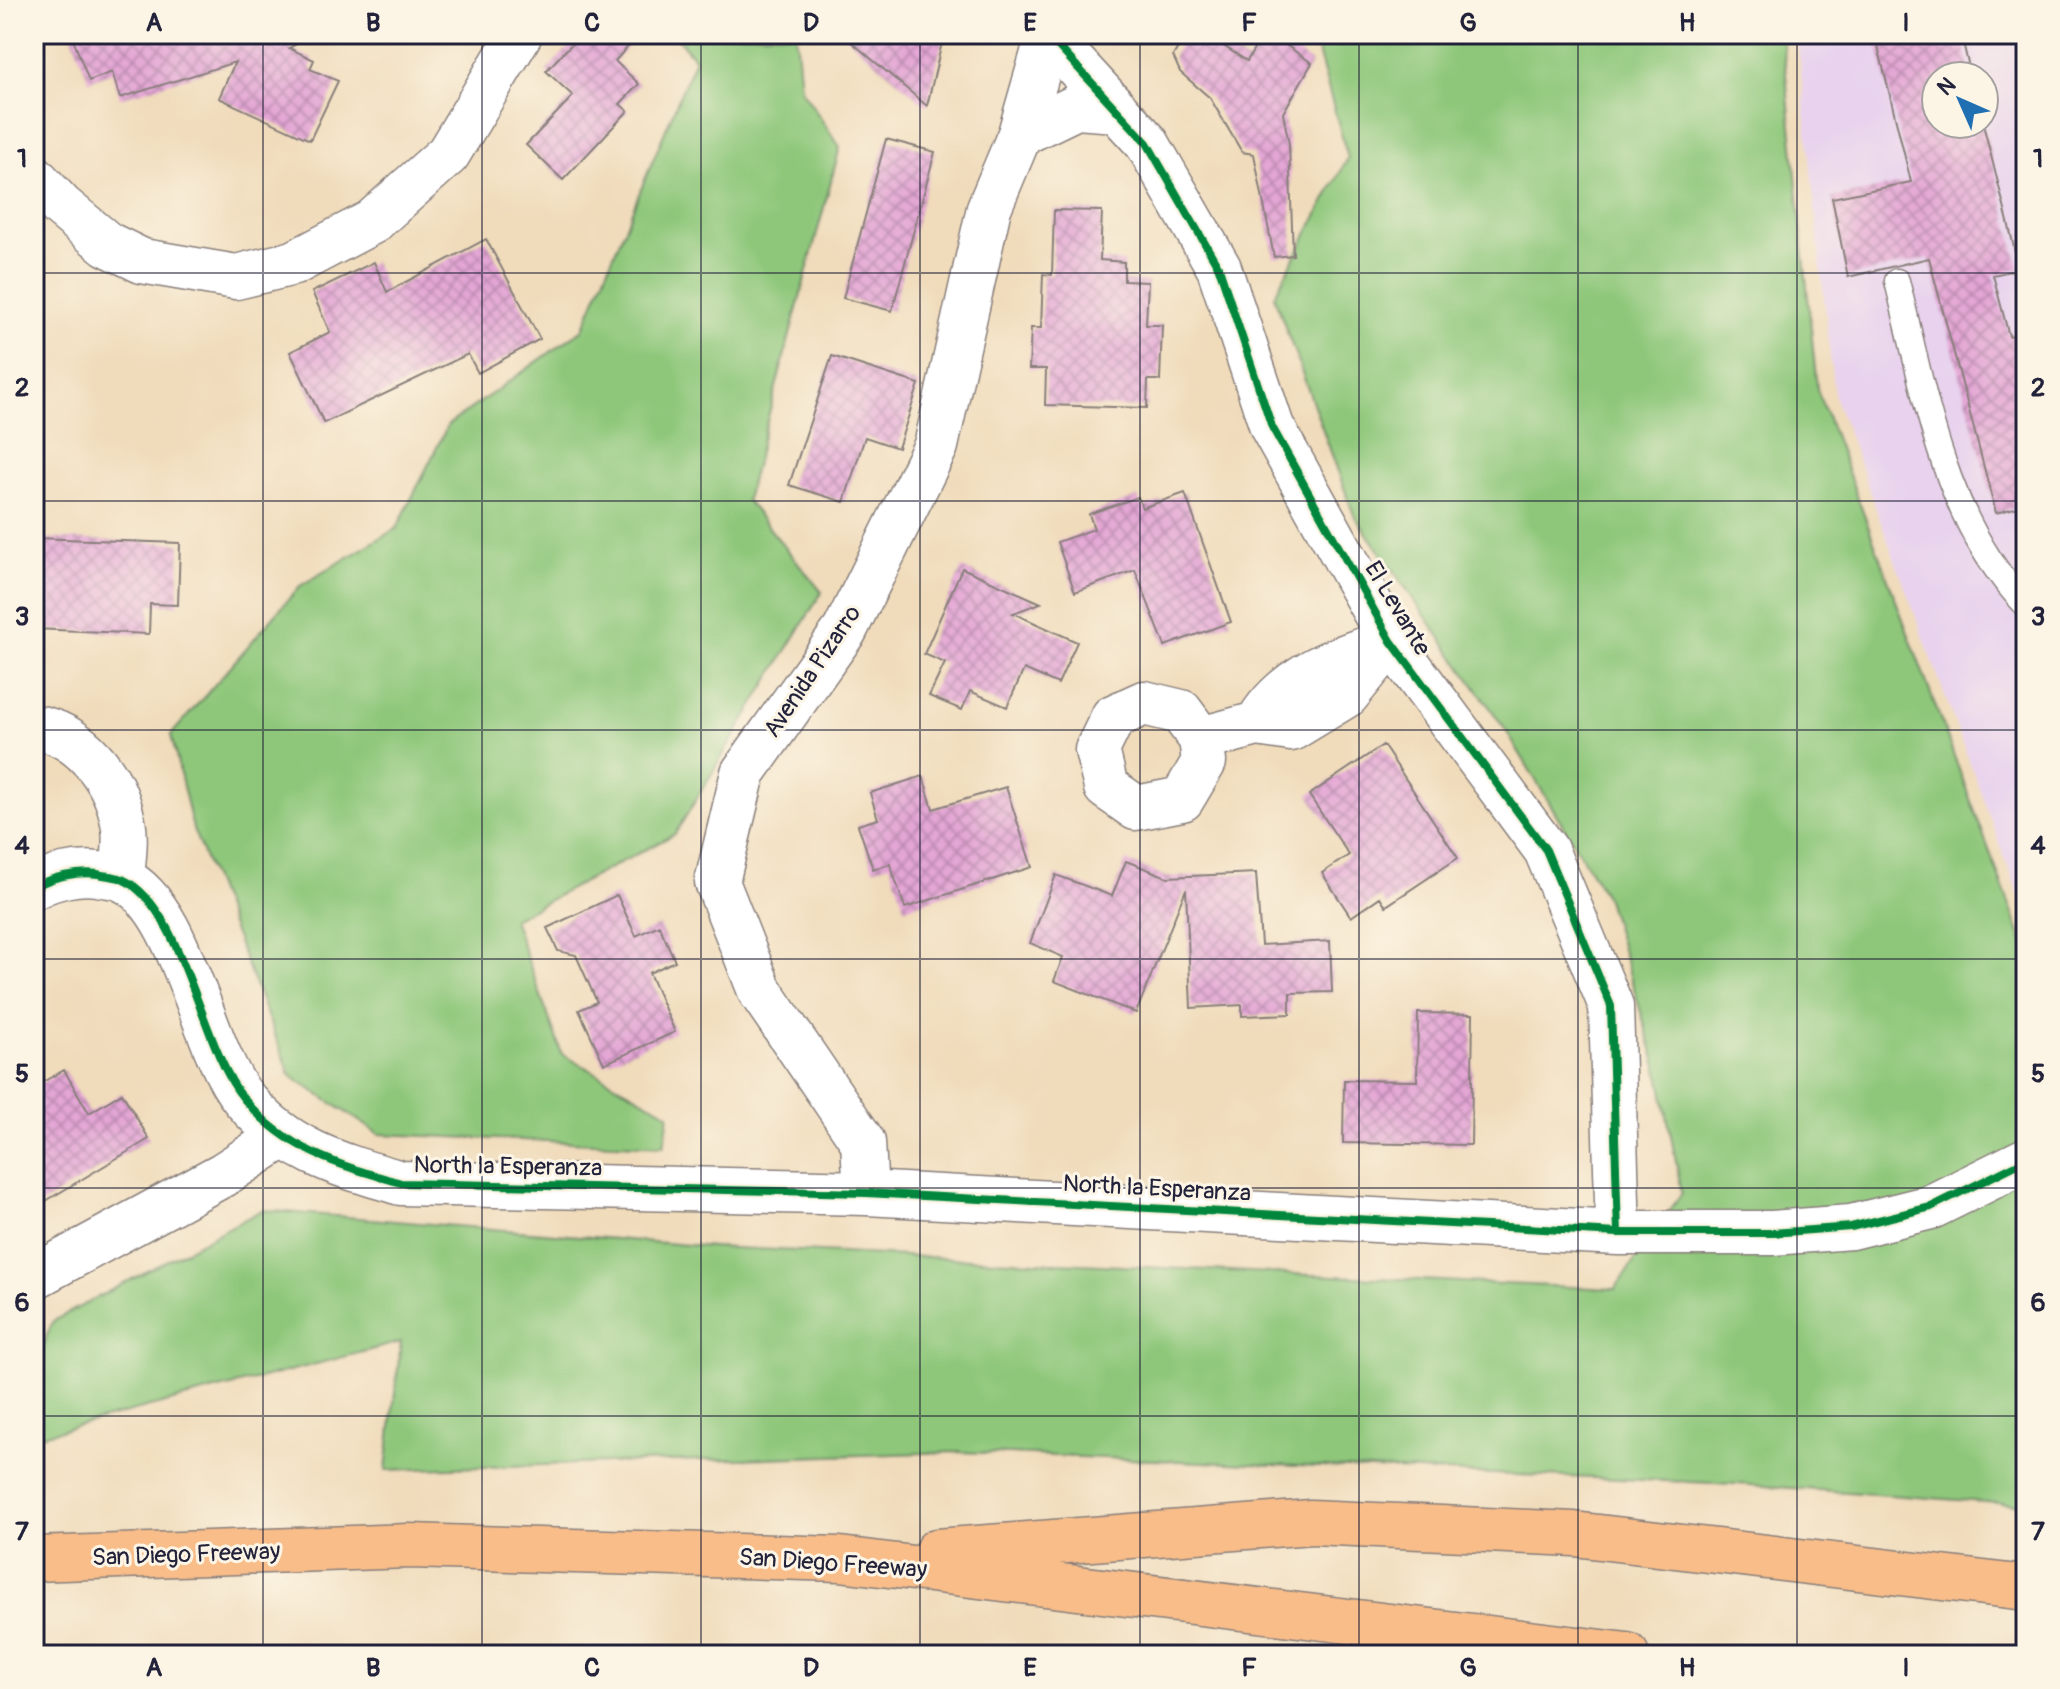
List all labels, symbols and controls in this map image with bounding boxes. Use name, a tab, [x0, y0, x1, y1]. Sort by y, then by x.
text: A	[146, 7, 163, 39]
text: B	[366, 7, 380, 39]
text: C	[584, 7, 600, 39]
text: D	[803, 7, 819, 39]
text: E	[1023, 7, 1037, 39]
text: F	[1241, 7, 1257, 39]
text: G	[1459, 7, 1477, 39]
text: H	[1679, 7, 1695, 39]
text: I	[1902, 7, 1910, 39]
north arrow	[1920, 60, 2000, 140]
text: N	[1931, 71, 1962, 102]
text: 1	[17, 143, 27, 175]
text: 1	[2033, 143, 2043, 175]
text: 2	[15, 372, 29, 404]
text: 2	[2031, 372, 2045, 404]
street label: El Levante	[1358, 556, 1437, 661]
street label: Avenida Pizarro	[758, 600, 867, 743]
text: 3	[15, 601, 29, 633]
text: 3	[2031, 601, 2045, 633]
text: 4	[14, 830, 30, 862]
text: 4	[2030, 830, 2046, 862]
text: 5	[15, 1058, 29, 1090]
text: 5	[2031, 1058, 2045, 1090]
street label: North la Esperanza	[413, 1150, 602, 1183]
street label: North la Esperanza	[1062, 1169, 1252, 1208]
text: 6	[14, 1287, 30, 1319]
text: 6	[2030, 1287, 2046, 1319]
text: 7	[15, 1516, 29, 1548]
text: 7	[2031, 1516, 2045, 1548]
street label: San Diego Freeway	[91, 1537, 281, 1572]
street label: San Diego Freeway	[738, 1542, 928, 1585]
text: A	[146, 1652, 163, 1684]
text: B	[366, 1652, 380, 1684]
text: C	[584, 1652, 600, 1684]
text: D	[803, 1652, 819, 1684]
text: E	[1023, 1652, 1037, 1684]
text: F	[1241, 1652, 1257, 1684]
text: G	[1459, 1652, 1477, 1684]
text: H	[1679, 1652, 1695, 1684]
text: I	[1902, 1652, 1910, 1684]

